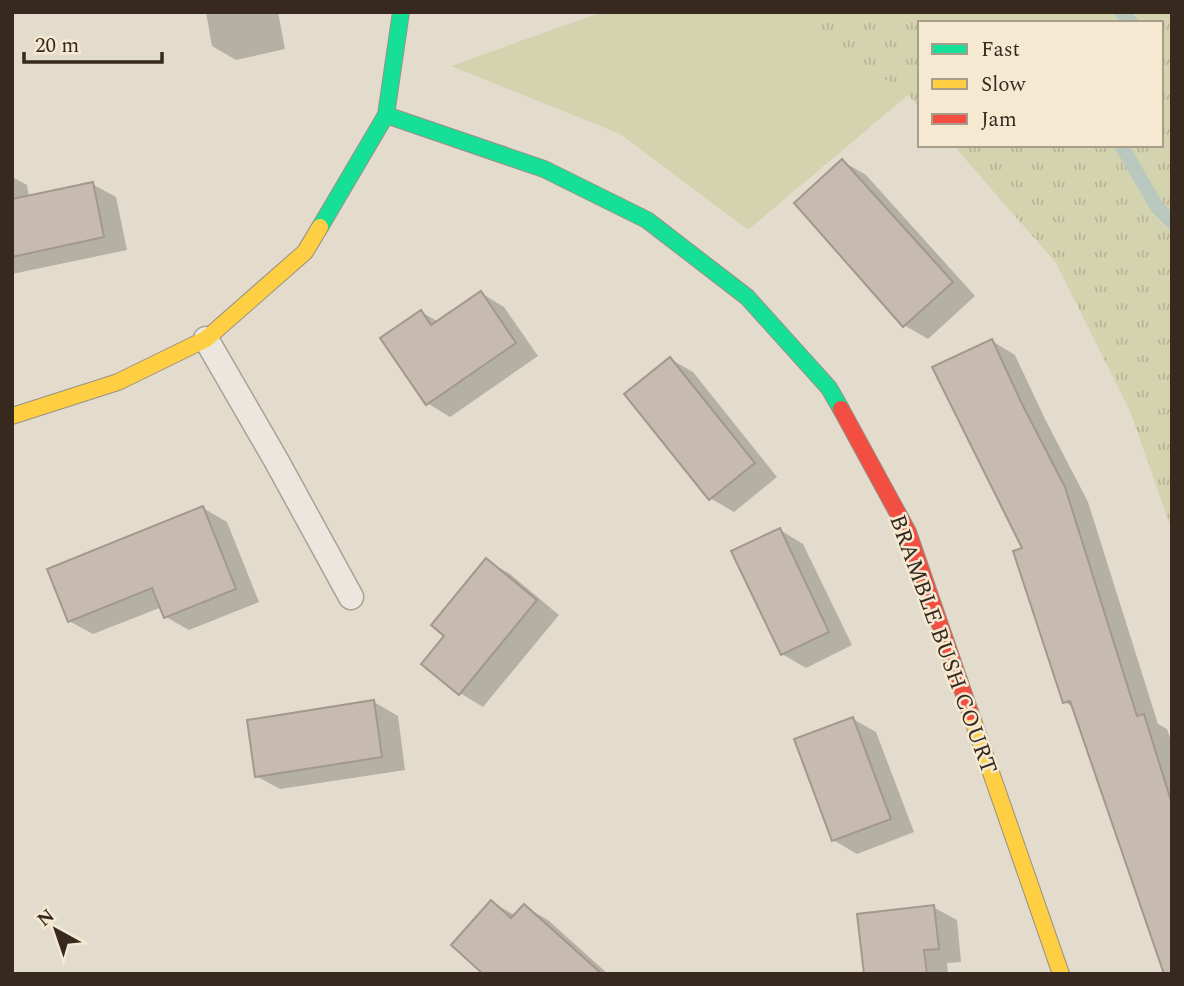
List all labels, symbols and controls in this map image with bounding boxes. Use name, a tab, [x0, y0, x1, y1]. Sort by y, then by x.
scale bar	[24, 21, 163, 65]
legend	[918, 21, 1163, 147]
text: 20 m	[35, 30, 79, 62]
text: Fast	[981, 34, 1020, 66]
text: Slow	[981, 69, 1027, 101]
text: Jam	[981, 104, 1017, 136]
street label: BRAMBLE BUSH COURT	[879, 510, 1006, 779]
north arrow	[21, 895, 91, 965]
text: N	[31, 902, 61, 934]

